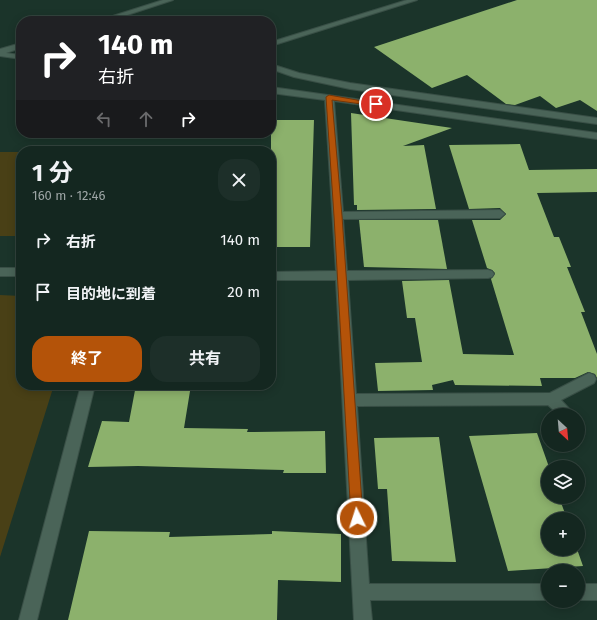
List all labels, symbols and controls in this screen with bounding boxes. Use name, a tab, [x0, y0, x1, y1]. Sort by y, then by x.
text: 140 m	[98, 28, 174, 61]
icon: right	[32, 32, 84, 84]
text: 右折	[98, 66, 134, 88]
pin	[359, 87, 393, 121]
icon: arrive	[365, 93, 387, 115]
icon: left	[93, 108, 115, 130]
icon: ahead	[135, 108, 157, 130]
icon: right	[177, 108, 199, 130]
text: 1 分	[32, 159, 73, 187]
button: close	[218, 159, 260, 201]
text: 160 m · 12:46	[32, 188, 105, 203]
icon: right	[32, 229, 54, 251]
text: 140 m	[220, 231, 260, 249]
text: 右折	[66, 233, 96, 251]
icon: arrive	[32, 281, 54, 303]
text: 20 m	[227, 283, 260, 301]
text: 目的地に到着	[66, 285, 156, 303]
button: 終了	[32, 336, 142, 382]
button: 共有	[150, 336, 260, 382]
north arrow	[541, 408, 585, 452]
map controls	[541, 408, 585, 608]
button: layers	[541, 460, 585, 504]
position arrow	[336, 497, 378, 539]
button: +	[541, 512, 585, 556]
button: −	[541, 564, 585, 608]

